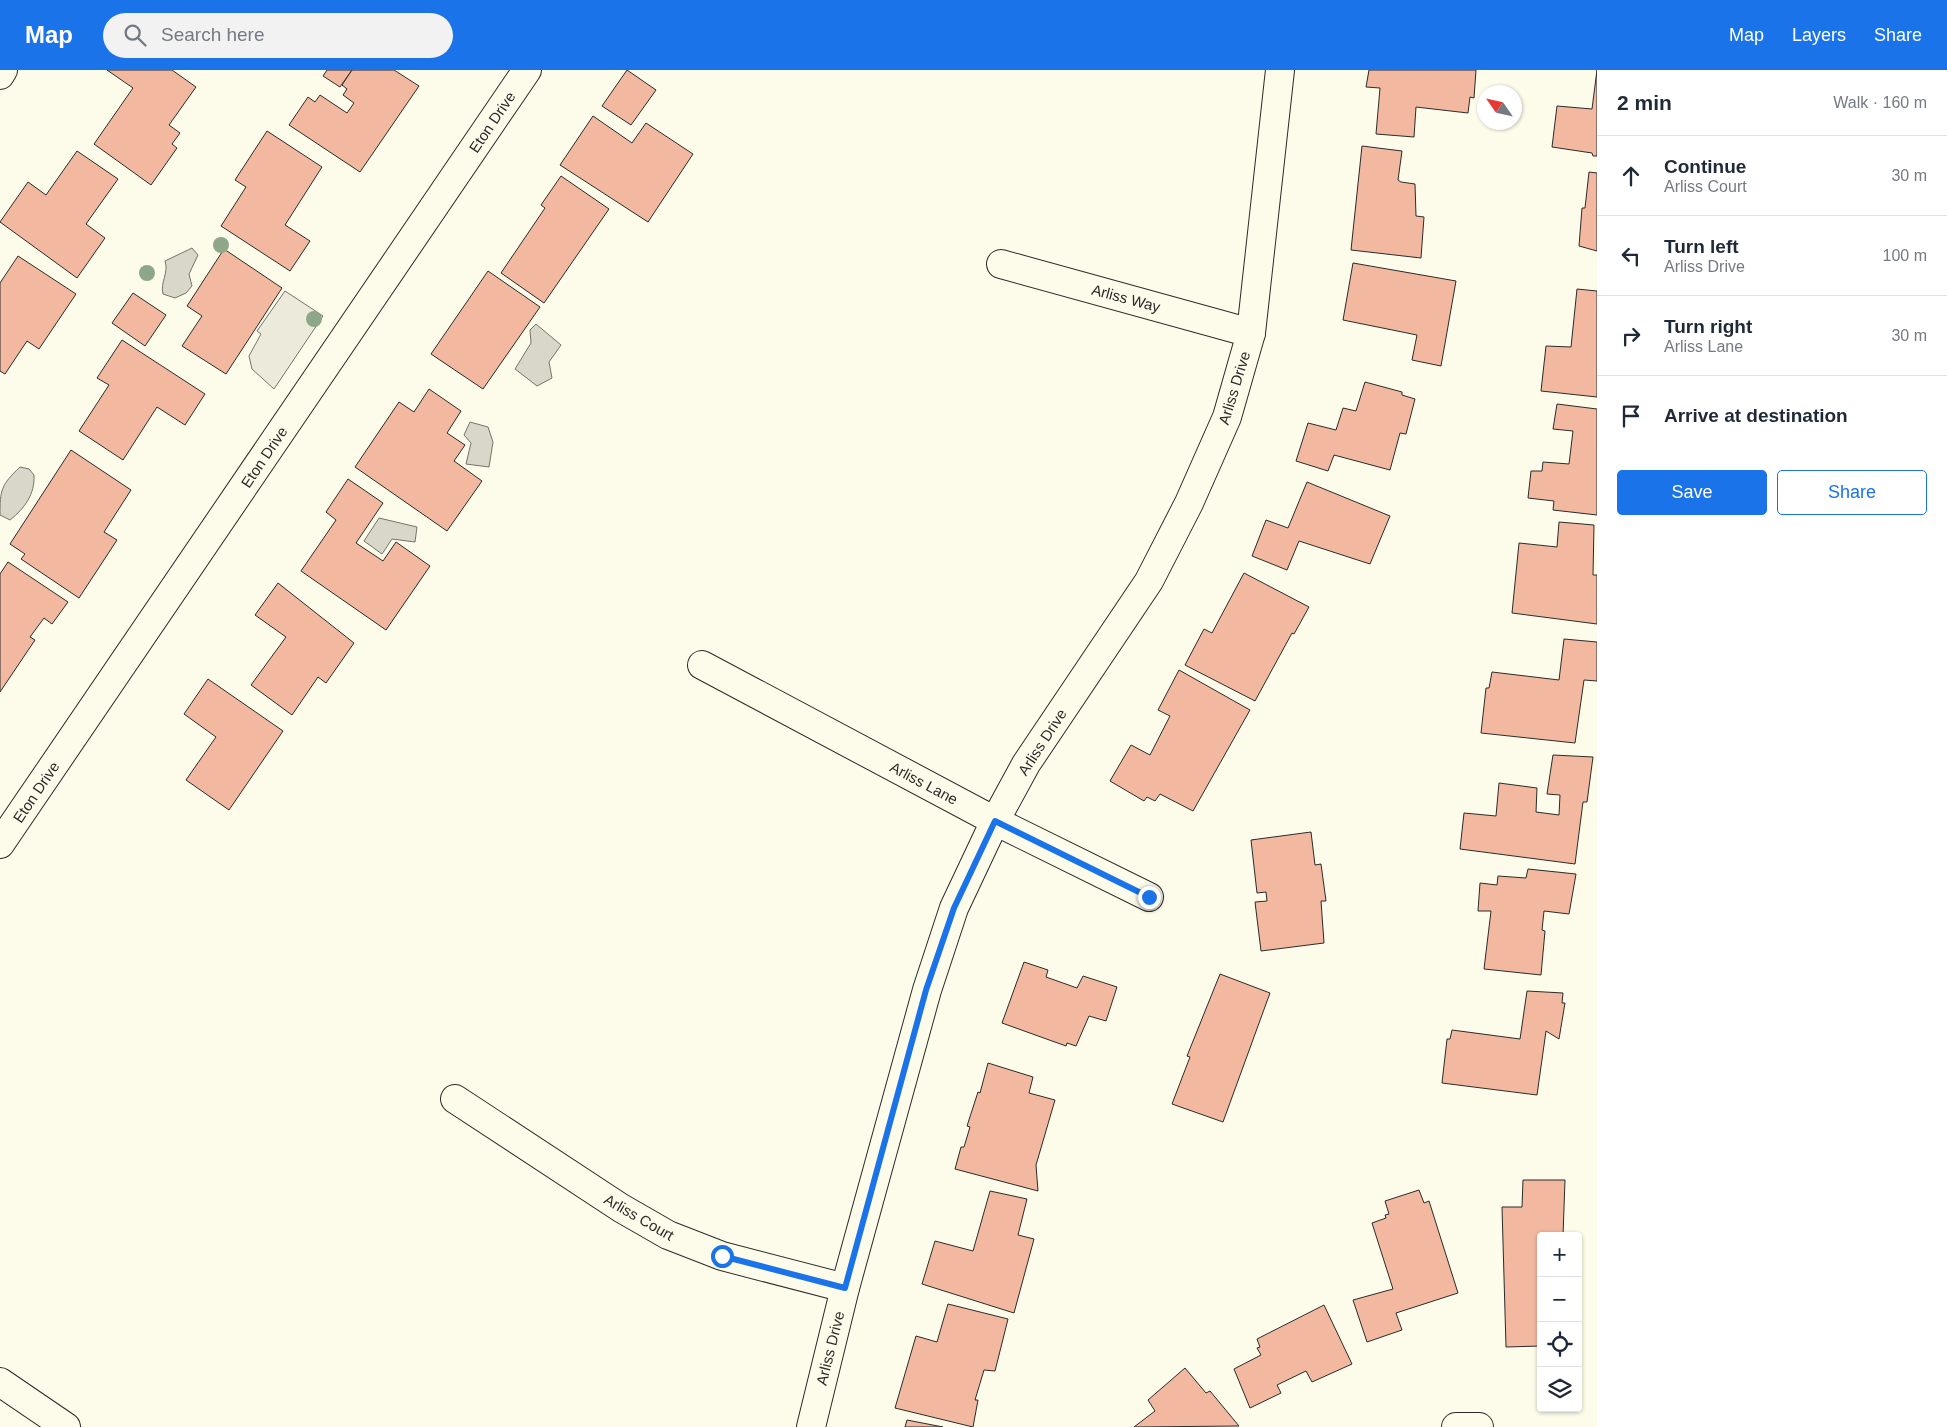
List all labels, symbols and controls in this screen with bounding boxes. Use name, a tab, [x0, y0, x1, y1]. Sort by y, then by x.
search box	[103, 13, 453, 58]
text: Map	[25, 21, 73, 48]
icon: search	[121, 21, 149, 49]
text: Search here	[161, 24, 265, 45]
text: Map	[1729, 25, 1764, 45]
text: Layers	[1792, 25, 1846, 45]
text: Share	[1874, 25, 1922, 45]
north arrow	[1477, 85, 1522, 130]
street label: Eton Drive	[465, 88, 519, 156]
text: 2 min	[1617, 91, 1672, 114]
text: Walk · 160 m	[1833, 94, 1927, 111]
text: Continue	[1664, 156, 1746, 177]
icon: ahead	[1617, 162, 1645, 190]
text: 30 m	[1891, 167, 1927, 184]
text: Arliss Court	[1664, 178, 1747, 195]
text: Turn left	[1664, 236, 1739, 257]
icon: left	[1617, 242, 1645, 270]
text: 100 m	[1883, 247, 1927, 264]
text: Arliss Drive	[1664, 258, 1745, 275]
street label: Arliss Way	[1090, 281, 1163, 315]
text: Turn right	[1664, 316, 1752, 337]
icon: right	[1617, 322, 1645, 350]
text: 30 m	[1891, 327, 1927, 344]
text: Arliss Lane	[1664, 338, 1743, 355]
street label: Arliss Drive	[1215, 349, 1253, 427]
icon: arrive	[1617, 402, 1645, 430]
text: Arrive at destination	[1664, 405, 1848, 426]
street label: Eton Drive	[237, 423, 291, 491]
button: Save	[1617, 470, 1767, 515]
button: Share	[1777, 470, 1927, 515]
street label: Arliss Drive	[1014, 706, 1070, 778]
street label: Eton Drive	[9, 758, 63, 826]
street label: Arliss Lane	[887, 758, 961, 808]
route end	[1138, 886, 1161, 909]
street label: Arliss Court	[601, 1190, 678, 1244]
map controls	[1537, 1232, 1582, 1412]
button: +	[1537, 1232, 1582, 1277]
route start	[711, 1245, 734, 1268]
button: −	[1537, 1277, 1582, 1322]
street label: Arliss Drive	[813, 1309, 847, 1387]
button: locate	[1537, 1322, 1582, 1367]
button: layers	[1537, 1367, 1582, 1412]

